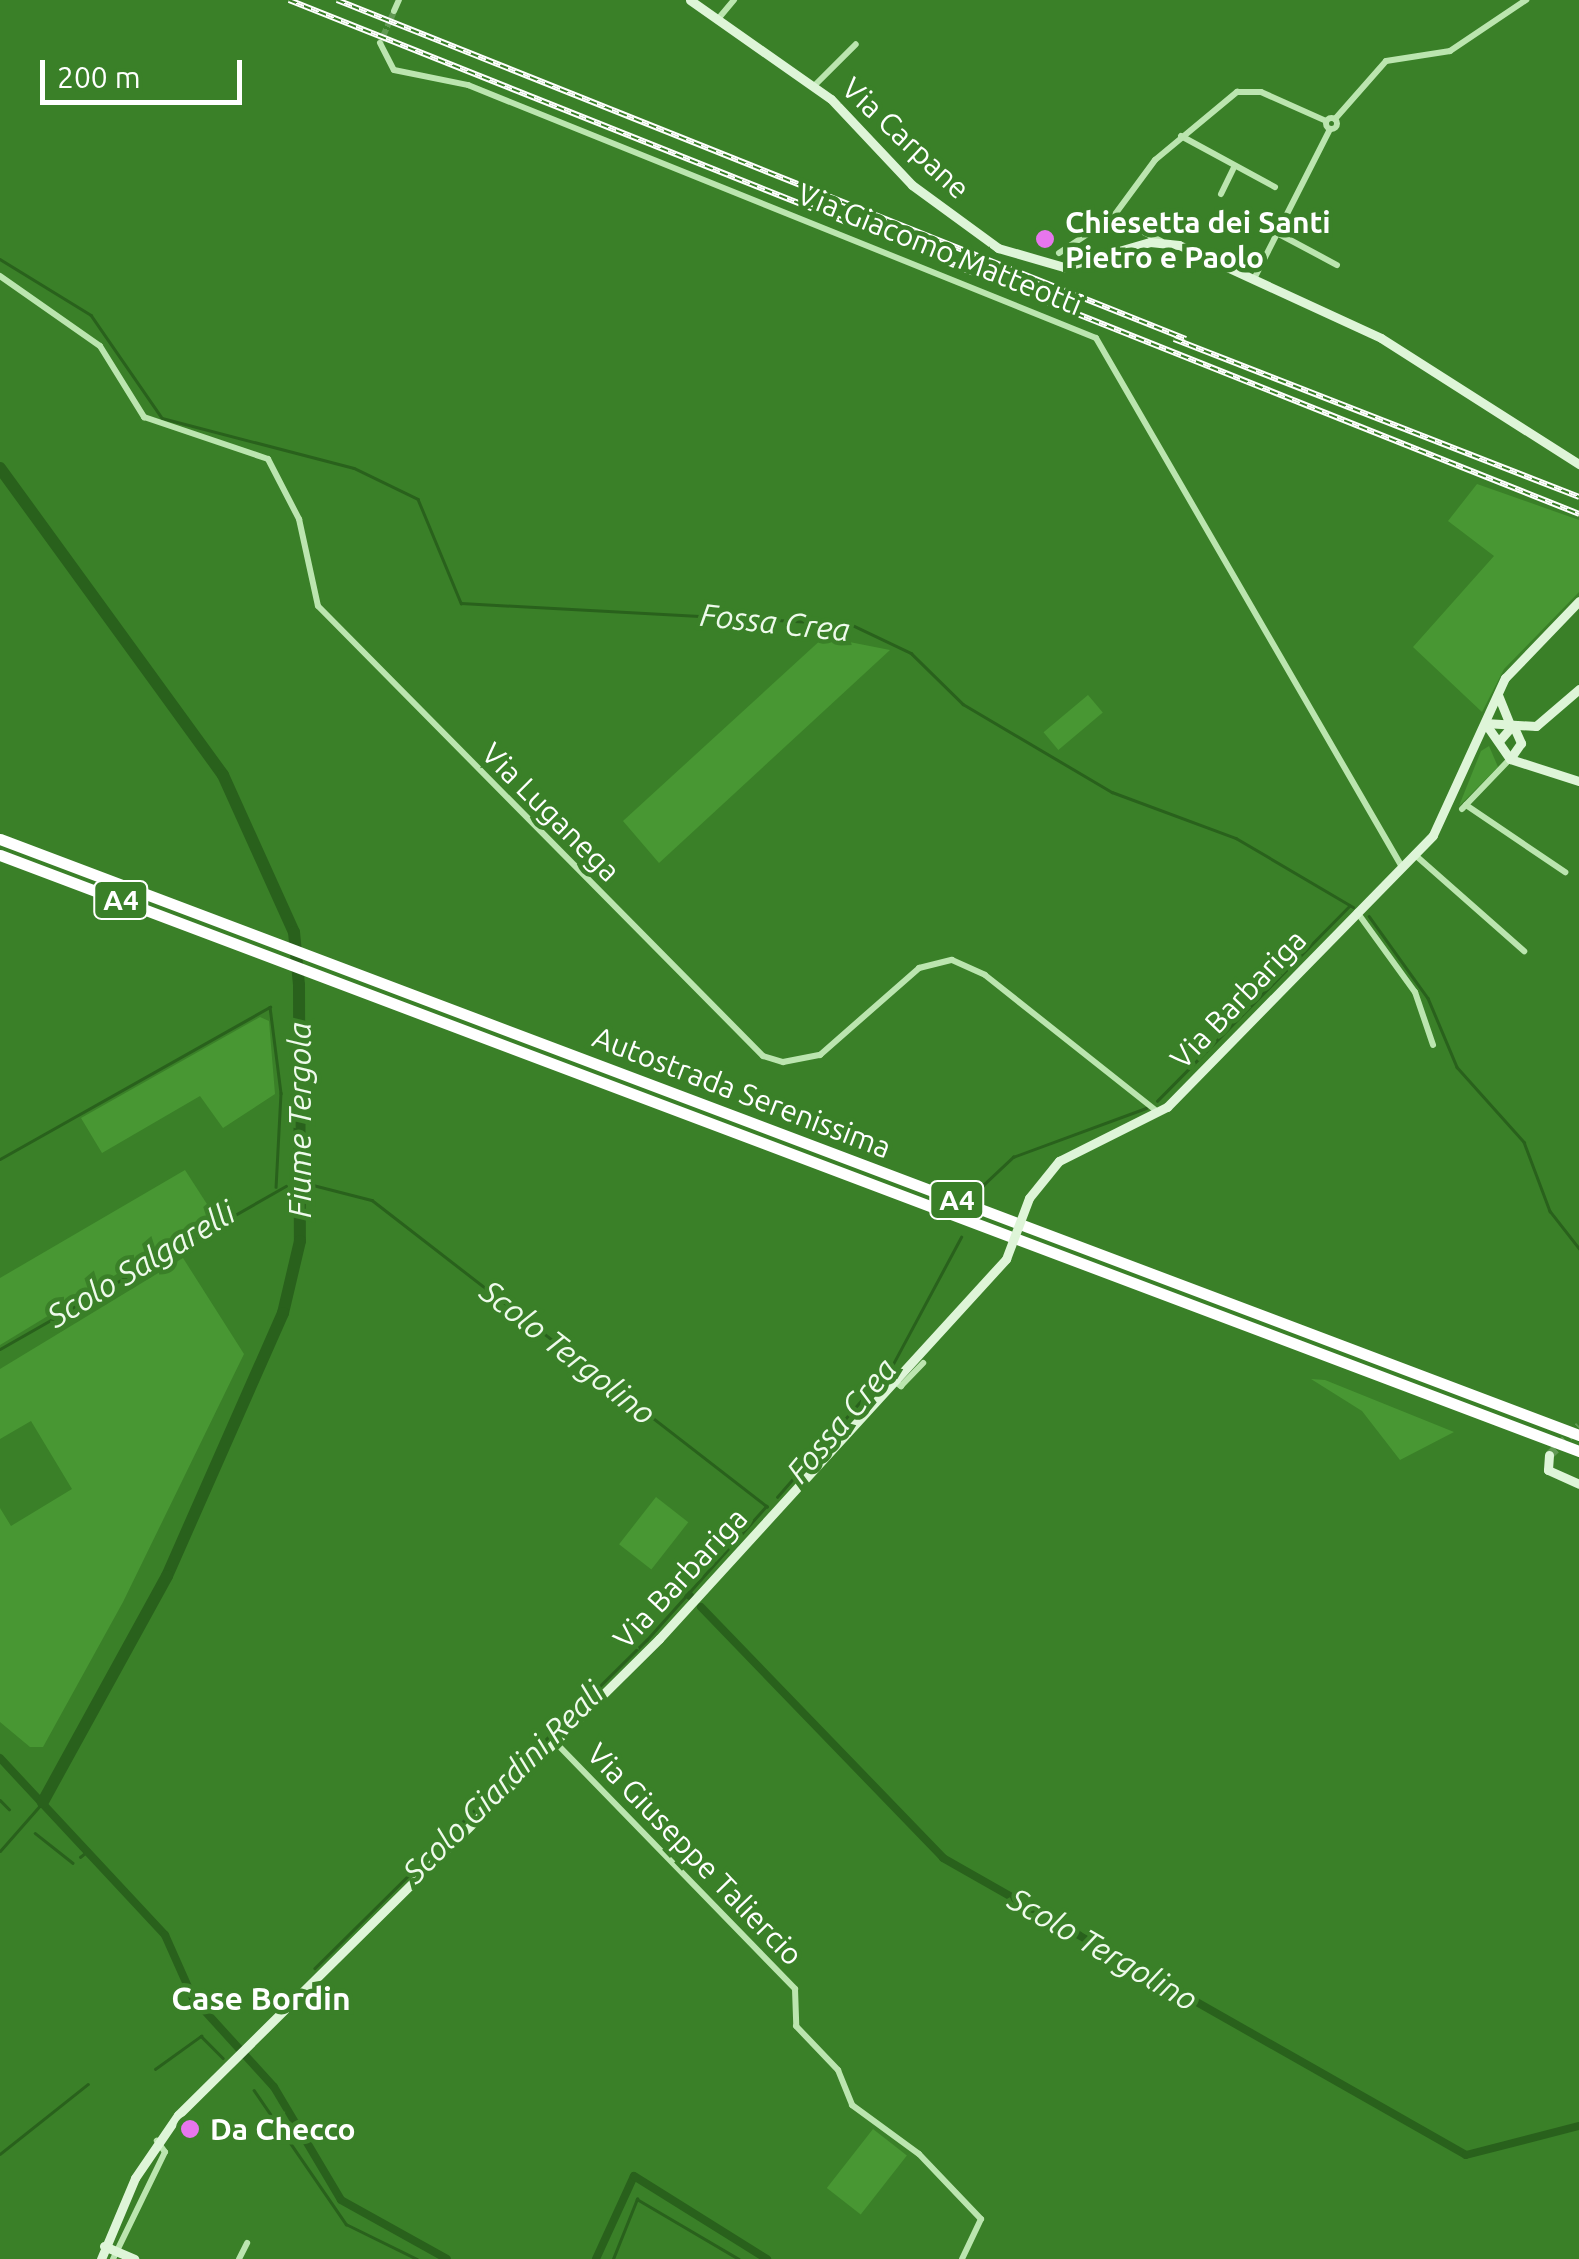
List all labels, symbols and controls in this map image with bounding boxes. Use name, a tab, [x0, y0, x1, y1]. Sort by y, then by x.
scale bar	[45, 40, 248, 102]
text: 200 m	[57, 60, 141, 94]
street label: Via Carpane	[835, 70, 977, 206]
street label: Via Giacomo Matteotti	[792, 175, 1088, 323]
place label: Chiesetta dei Santi Pietro e Paolo	[1065, 204, 1331, 274]
marker: Chiesetta dei Santi Pietro e Paolo	[1034, 228, 1056, 250]
water label: Fossa Crea	[698, 595, 852, 649]
street label: Via Luganega	[474, 735, 628, 889]
road number: A4	[91, 877, 151, 923]
street label: Via Barbariga	[1163, 922, 1313, 1076]
street label: Autostrada Serenissima	[588, 1018, 896, 1166]
water label: Fiume Tergola	[280, 1022, 318, 1218]
road number: A4	[927, 1177, 987, 1223]
water label: Scolo Salgarelli	[40, 1193, 242, 1335]
water label: Scolo Tergolino	[473, 1272, 663, 1432]
water label: Fossa Crea	[778, 1350, 904, 1490]
street label: Via Barbariga	[606, 1500, 754, 1656]
water label: Scolo Giardini Reali	[395, 1674, 611, 1890]
street label: Via Giuseppe Taliercio	[580, 1735, 810, 1973]
water label: Scolo Tergolino	[1002, 1879, 1204, 2019]
district label: Case Bordin	[171, 1979, 351, 2017]
place label: Da Checco	[210, 2111, 356, 2147]
marker: Da Checco	[179, 2118, 201, 2140]

